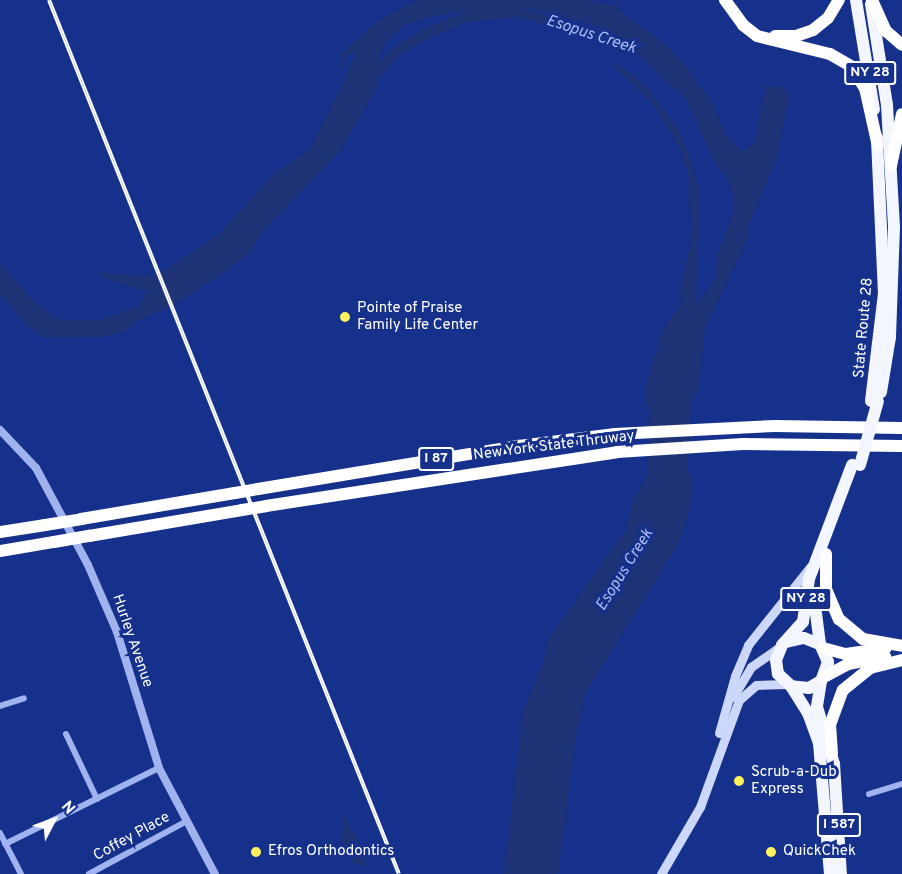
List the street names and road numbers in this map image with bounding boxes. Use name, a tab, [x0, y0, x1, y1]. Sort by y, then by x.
road number: NY 28	[843, 62, 897, 84]
street label: State Route 28	[851, 277, 877, 379]
street label: New York State Thruway	[472, 427, 636, 465]
road number: I 87	[418, 448, 454, 470]
road number: NY 28	[779, 588, 833, 610]
street label: Hurley Avenue	[108, 592, 156, 690]
street label: Coffey Place	[91, 809, 173, 865]
road number: I 587	[816, 814, 862, 836]

